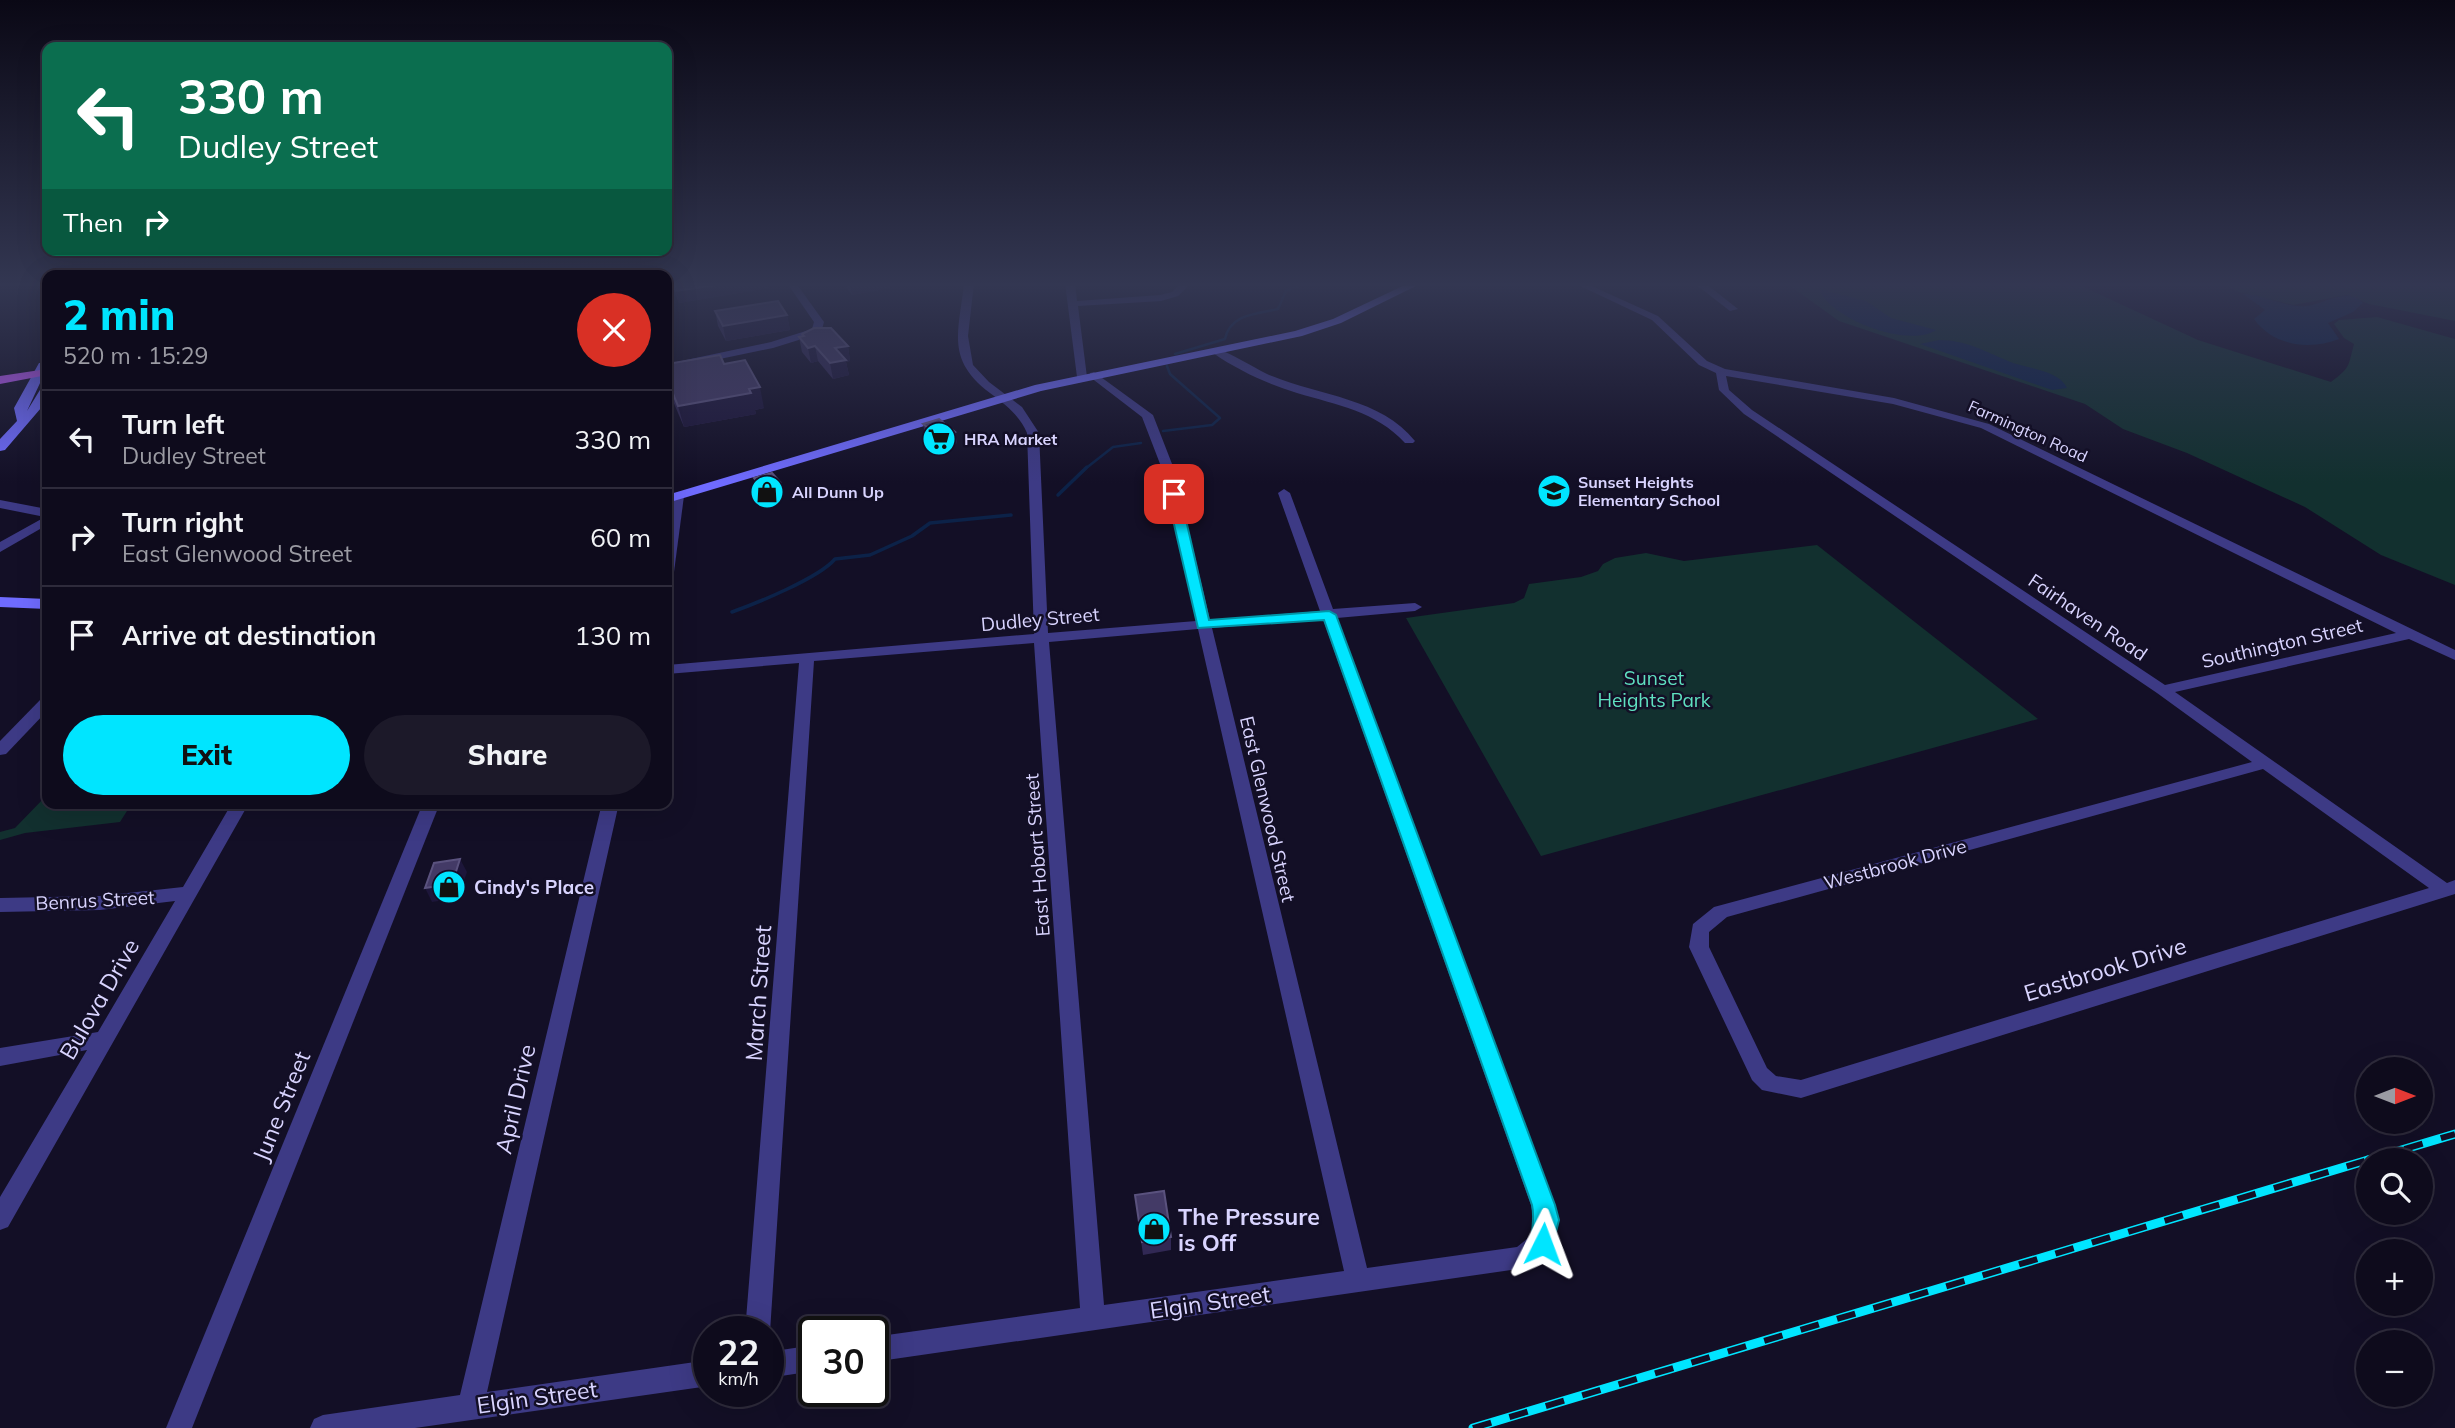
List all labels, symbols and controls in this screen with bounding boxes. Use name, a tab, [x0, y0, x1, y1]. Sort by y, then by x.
text: 330 m	[178, 65, 324, 126]
icon: left	[63, 70, 154, 161]
text: Dudley Street	[178, 126, 378, 166]
icon: right	[137, 203, 175, 241]
text: Then	[63, 206, 123, 239]
text: 2 min	[63, 288, 176, 341]
button: close	[577, 293, 651, 367]
text: 520 m · 15:29	[63, 341, 208, 370]
street label: Farmington Road	[1965, 396, 2091, 466]
text: Turn left	[122, 408, 224, 441]
icon: left	[63, 420, 101, 458]
supermarket icon: HRA Market	[920, 420, 958, 458]
text: 330 m	[575, 423, 651, 456]
place label: HRA Market	[964, 429, 1057, 449]
text: Dudley Street	[122, 441, 266, 470]
pin	[1144, 464, 1204, 524]
school or university icon: Sunset Heights Elementary School	[1535, 472, 1573, 510]
place label: Sunset Heights Elementary School	[1578, 472, 1720, 510]
shop icon: All Dunn Up	[748, 473, 786, 511]
icon: arrive	[1155, 475, 1193, 513]
place label: All Dunn Up	[792, 482, 884, 502]
text: Turn right	[122, 506, 243, 539]
icon: right	[63, 518, 101, 556]
text: 60 m	[590, 521, 651, 554]
text: East Glenwood Street	[122, 539, 352, 568]
street label: Fairhaven Road	[2024, 568, 2152, 666]
street label: Dudley Street	[980, 602, 1101, 636]
street label: Southington Street	[2199, 613, 2365, 673]
icon: arrive	[63, 616, 101, 654]
text: Arrive at destination	[122, 619, 377, 652]
text: 130 m	[575, 619, 651, 652]
park label: Sunset Heights Park	[1597, 666, 1711, 712]
street label: East Glenwood Street	[1235, 714, 1301, 905]
button: Exit	[63, 715, 350, 795]
button: Share	[364, 715, 651, 795]
street label: East Hobart Street	[1019, 772, 1055, 937]
street label: Westbrook Drive	[1821, 833, 1969, 895]
shop icon: Cindy's Place	[430, 868, 468, 906]
place label: Cindy's Place	[474, 875, 594, 899]
street label: Benrus Street	[35, 885, 155, 915]
street label: March Street	[739, 924, 777, 1062]
street label: Eastbrook Drive	[2020, 931, 2190, 1007]
street label: Bulova Drive	[53, 933, 145, 1065]
street label: April Drive	[488, 1041, 542, 1157]
street label: June Street	[246, 1047, 316, 1165]
north arrow	[2356, 1057, 2432, 1134]
map controls	[2356, 1057, 2433, 1407]
button: search	[2356, 1148, 2433, 1225]
place label: The Pressure is Off	[1178, 1202, 1320, 1257]
position arrow	[1506, 1207, 1580, 1281]
shop icon: The Pressure is Off	[1135, 1210, 1173, 1248]
button: +	[2356, 1239, 2433, 1316]
street label: Elgin Street	[1148, 1279, 1272, 1325]
speed limit sign: 30	[798, 1316, 889, 1407]
text: 22	[717, 1330, 760, 1374]
button: −	[2356, 1330, 2433, 1407]
text: km/h	[718, 1367, 759, 1390]
street label: Elgin Street	[475, 1374, 599, 1420]

